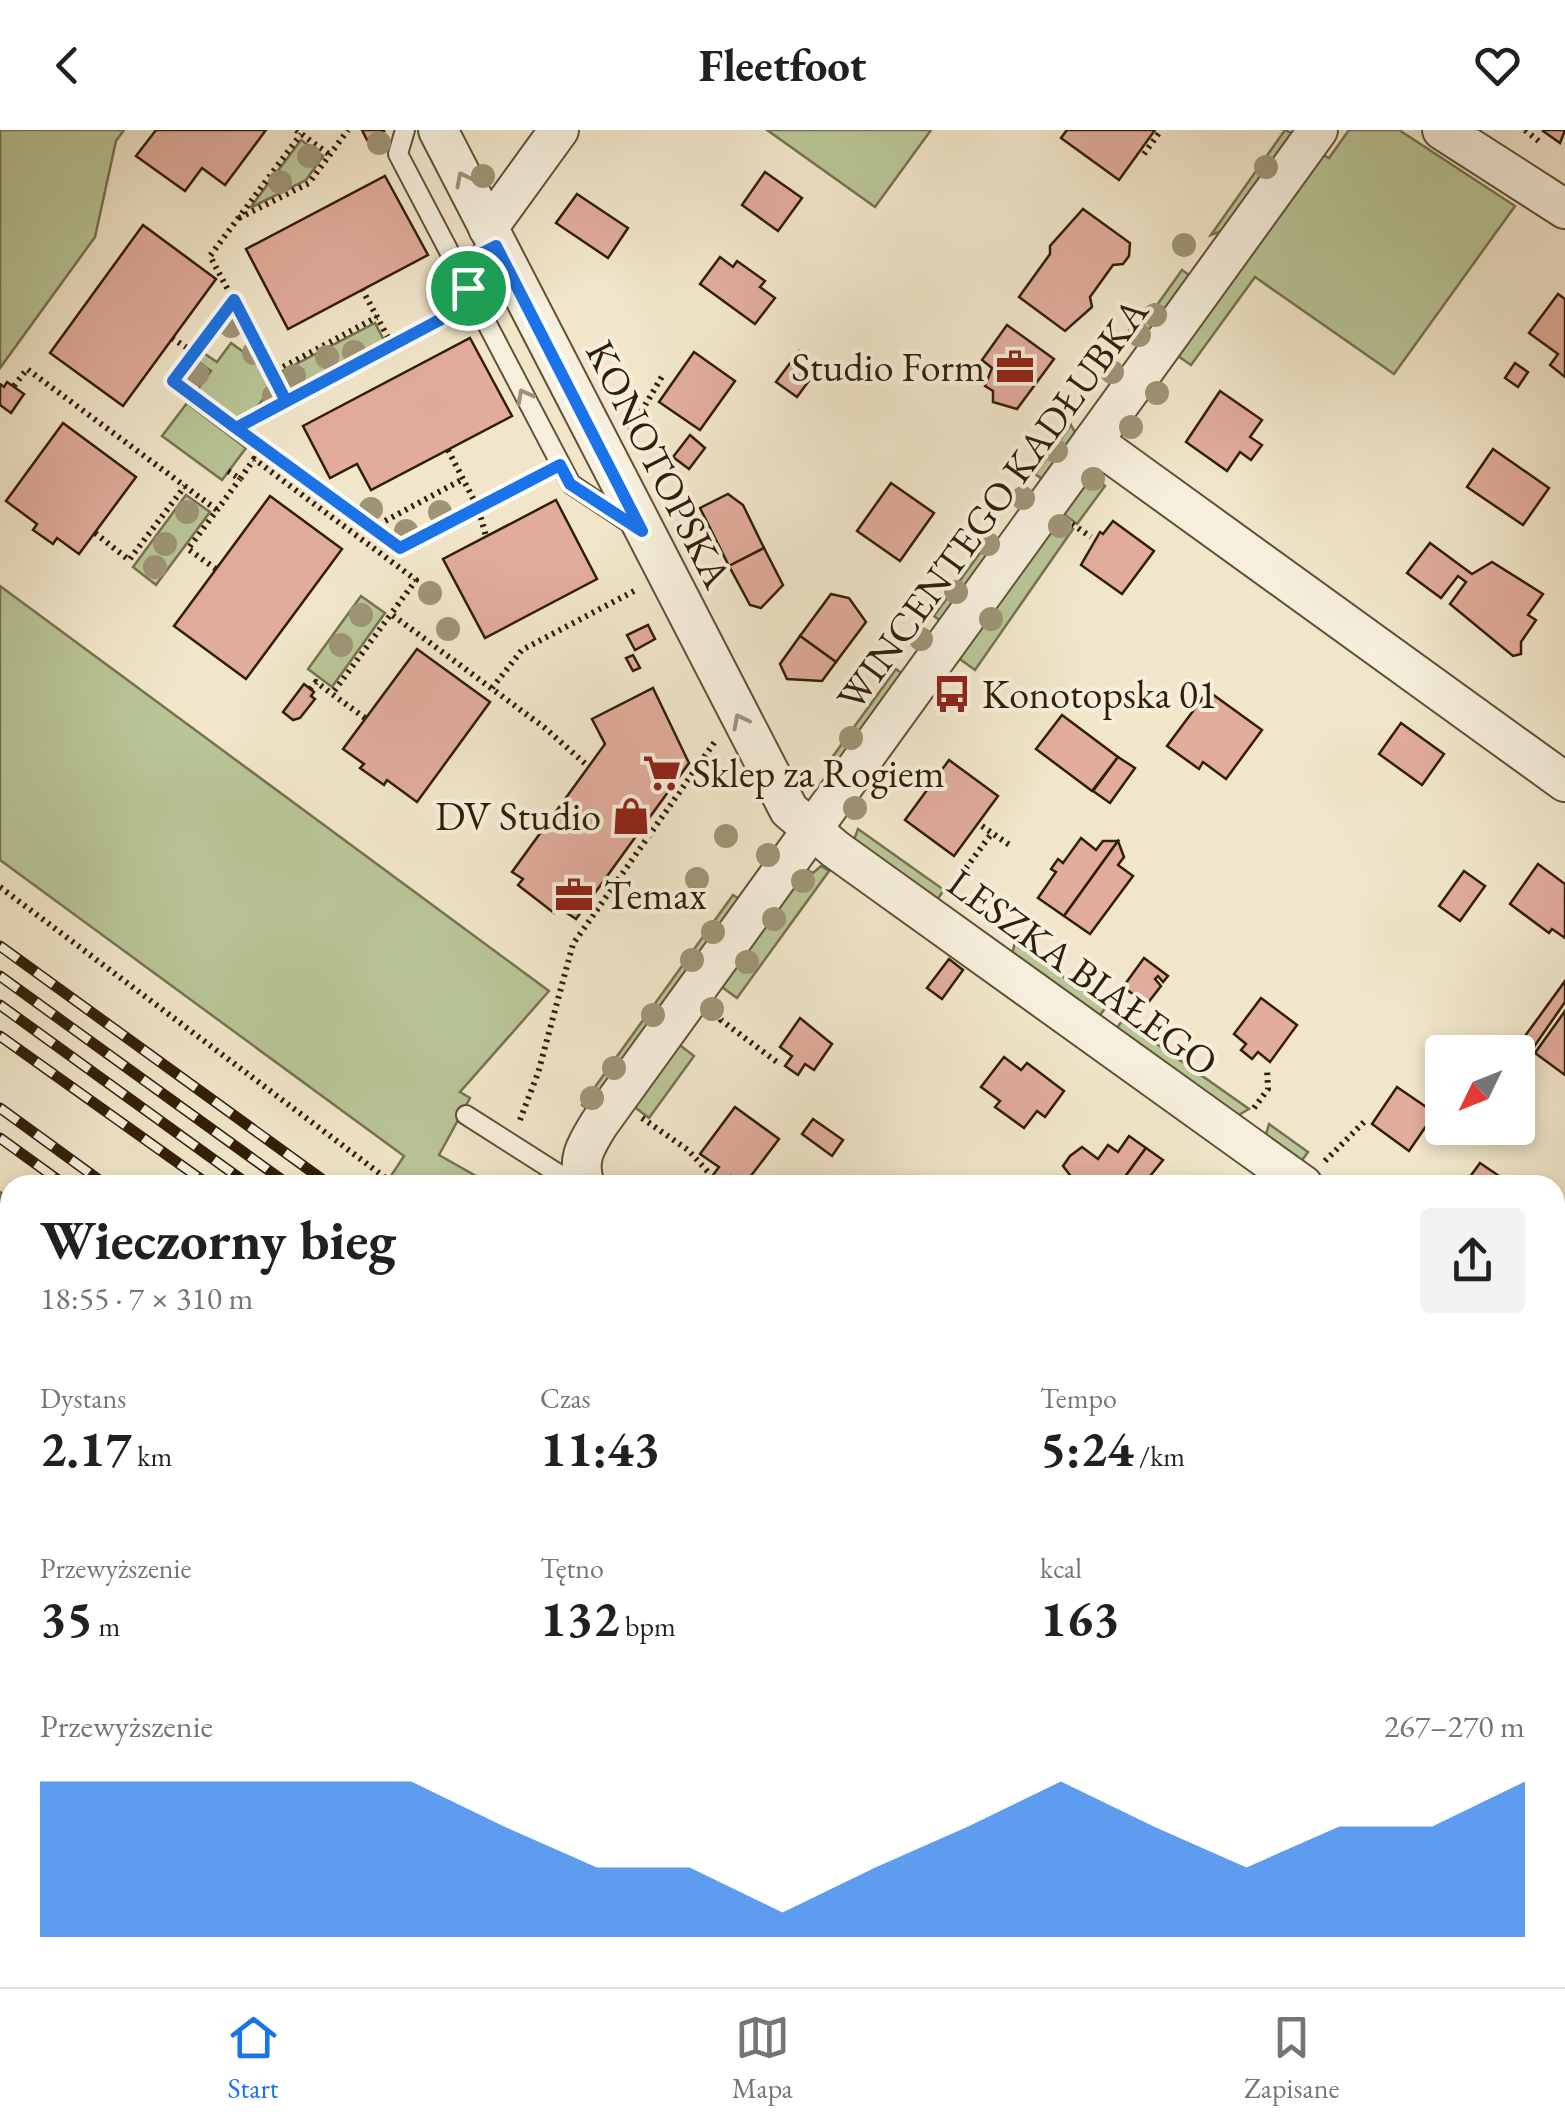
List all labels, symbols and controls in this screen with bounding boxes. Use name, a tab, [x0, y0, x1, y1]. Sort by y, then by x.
text: Fleetfoot	[699, 36, 866, 94]
icon: back	[40, 38, 95, 93]
icon: heart	[1470, 38, 1525, 93]
one-way arrow	[455, 171, 475, 189]
pin	[426, 246, 511, 331]
icon: arrive	[441, 261, 496, 316]
street label: WINCENTEGO KADŁUBKA	[825, 287, 1160, 721]
street label: KONOTOPSKA	[574, 331, 744, 597]
place label: Studio Form	[791, 341, 985, 393]
office icon: Studio Form	[994, 346, 1036, 388]
one-way arrow	[517, 388, 536, 406]
place label: Konotopska 01	[982, 668, 1217, 720]
bus stop icon: Konotopska 01	[931, 673, 973, 715]
one-way arrow	[732, 713, 752, 731]
place label: Sklep za Rogiem	[692, 747, 945, 799]
supermarket icon: Sklep za Rogiem	[641, 752, 683, 794]
place label: DV Studio	[435, 790, 601, 842]
shop icon: DV Studio	[610, 795, 652, 837]
street label: LESZKA BIAŁEGO	[937, 856, 1229, 1088]
place label: Temax	[604, 869, 706, 921]
office icon: Temax	[553, 874, 595, 916]
north arrow	[1425, 1035, 1535, 1145]
map controls	[1425, 1035, 1535, 1145]
text: Wieczorny bieg	[40, 1204, 396, 1275]
button: share	[1420, 1208, 1525, 1313]
text: 18:55 · 7 × 310 m	[40, 1277, 253, 1319]
text: Dystans	[40, 1380, 126, 1416]
text: Czas	[540, 1380, 591, 1416]
text: Tempo	[1040, 1380, 1117, 1416]
text: 2.17	[40, 1416, 132, 1481]
text: 11:43	[540, 1416, 660, 1481]
text: 5:24	[1040, 1416, 1133, 1481]
text: km	[132, 1438, 172, 1474]
text: /km	[1133, 1438, 1185, 1474]
text: Przewyższenie	[40, 1550, 191, 1586]
text: Tętno	[540, 1550, 604, 1586]
text: kcal	[1040, 1550, 1082, 1586]
text: 35	[40, 1586, 93, 1651]
text: 132	[540, 1586, 619, 1651]
text: 163	[1040, 1586, 1119, 1651]
text: m	[93, 1608, 120, 1644]
text: bpm	[619, 1608, 676, 1644]
text: Przewyższenie	[40, 1705, 213, 1747]
text: 267–270 m	[1384, 1705, 1525, 1747]
tab: Start	[226, 2010, 281, 2106]
tab: Mapa	[732, 2010, 793, 2106]
tab: Zapisane	[1244, 2010, 1339, 2106]

